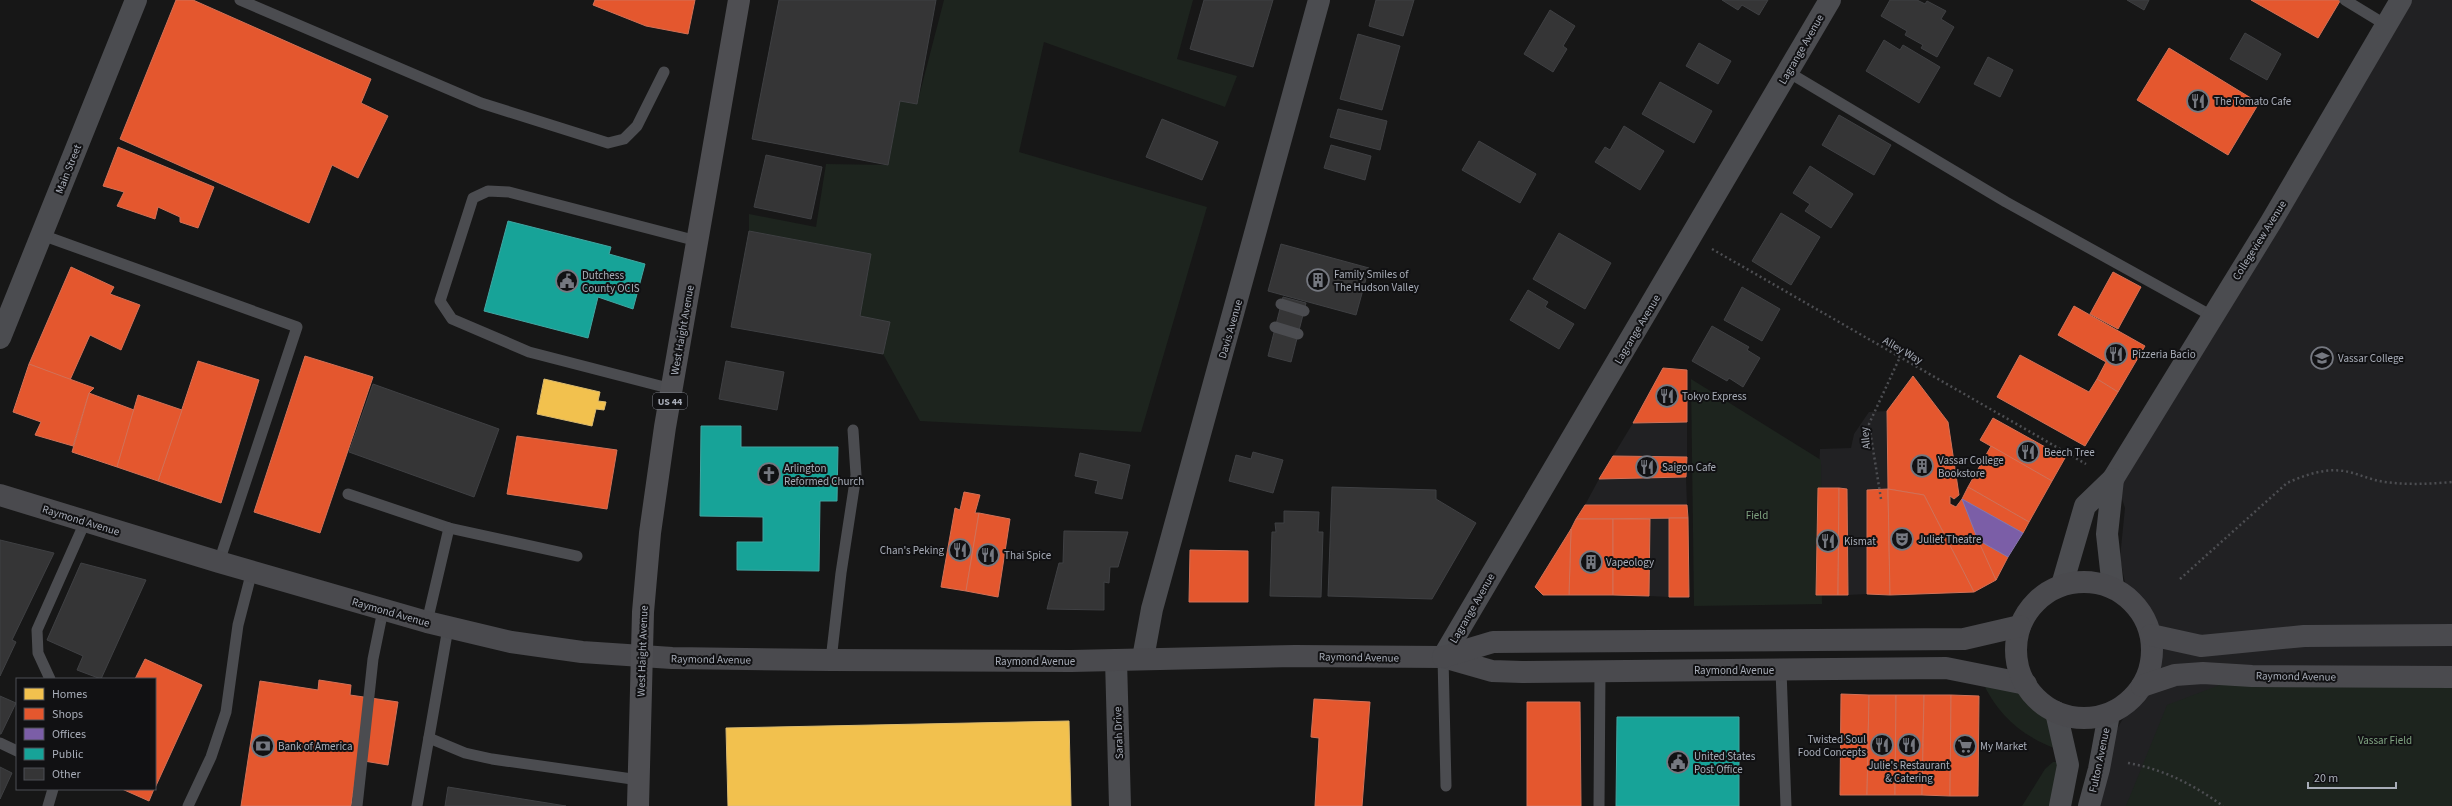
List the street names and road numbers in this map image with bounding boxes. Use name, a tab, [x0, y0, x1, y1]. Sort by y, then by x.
street label: Lagrange Avenue	[1775, 11, 1828, 87]
street label: Main Street	[52, 142, 85, 196]
street label: Collegeview Avenue	[2229, 197, 2290, 283]
street label: West Haight Avenue	[667, 283, 698, 376]
street label: Lagrange Avenue	[1611, 291, 1664, 367]
street label: Davis Avenue	[1215, 297, 1246, 360]
street label: Alley Way	[1880, 333, 1925, 368]
road number: US 44	[653, 393, 687, 409]
street label: Alley	[1857, 426, 1874, 450]
street label: Raymond Avenue	[40, 502, 122, 540]
street label: Lagrange Avenue	[1446, 570, 1499, 646]
street label: Raymond Avenue	[350, 594, 432, 631]
street label: West Haight Avenue	[633, 605, 652, 697]
street label: Raymond Avenue	[1319, 649, 1400, 666]
street label: Raymond Avenue	[671, 651, 752, 668]
street label: Raymond Avenue	[995, 654, 1076, 669]
street label: Raymond Avenue	[1694, 663, 1775, 678]
street label: Raymond Avenue	[2256, 668, 2337, 685]
street label: Sarah Drive	[1110, 706, 1127, 760]
street label: Fulton Avenue	[2085, 726, 2114, 794]

